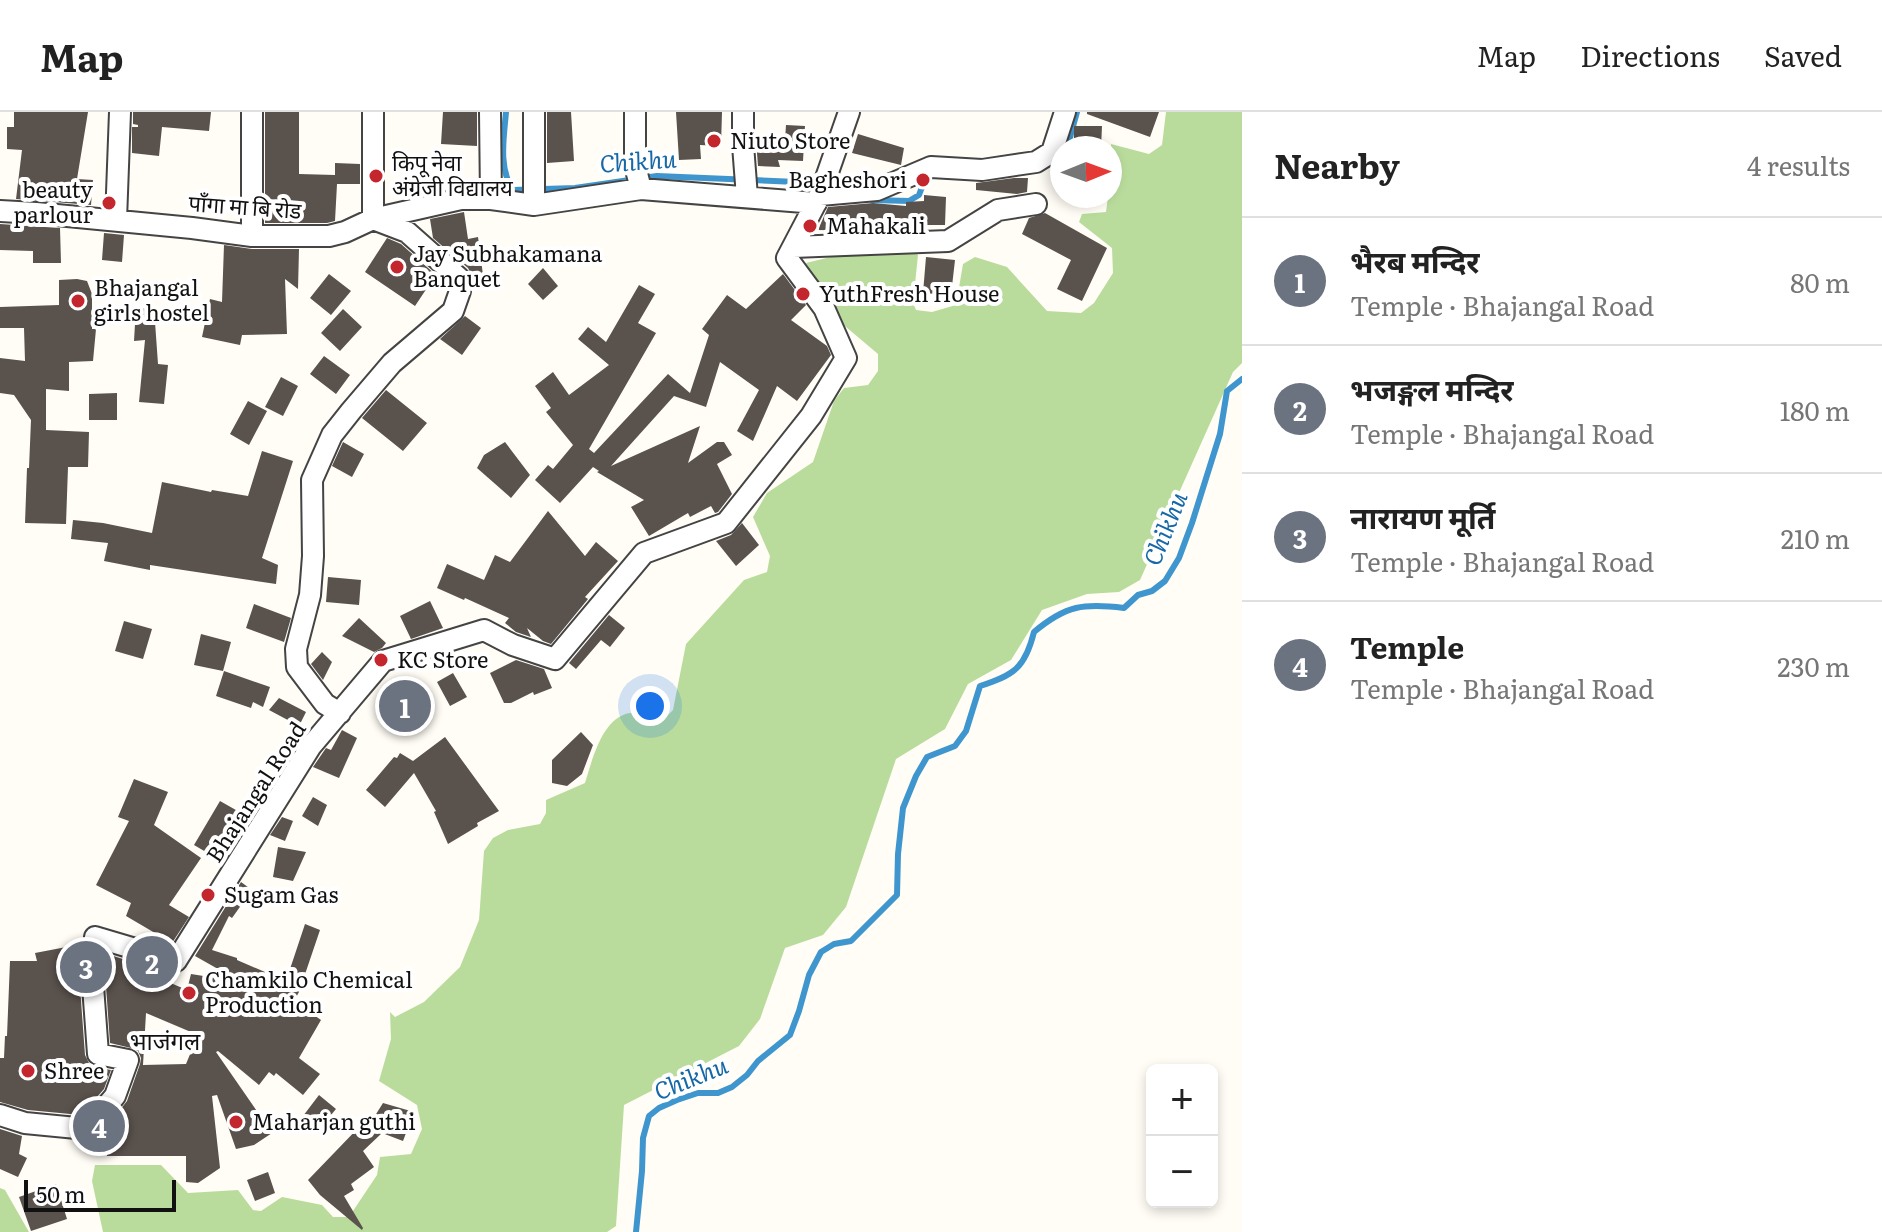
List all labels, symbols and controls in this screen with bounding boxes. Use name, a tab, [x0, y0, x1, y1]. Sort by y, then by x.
text: Map	[40, 27, 124, 84]
text: Map	[1477, 34, 1536, 76]
text: Directions	[1580, 34, 1720, 76]
text: Saved	[1764, 34, 1842, 76]
place label: Niuto Store	[730, 123, 850, 156]
marker: Niuto Store	[705, 132, 723, 150]
north arrow	[1050, 136, 1122, 208]
water label: Chikhu	[598, 139, 678, 180]
text: Nearby	[1274, 139, 1400, 189]
place label: किपू नेवा अंग्रेजी विद्यालय	[392, 145, 514, 203]
text: 4 results	[1747, 145, 1850, 184]
place label: Bagheshori	[788, 162, 907, 195]
marker: किपू नेवा अंग्रेजी विद्यालय	[367, 167, 385, 185]
marker: Bagheshori	[914, 171, 932, 189]
place label: beauty parlour	[14, 172, 94, 230]
street label: पाँगा मा बि रोड	[188, 185, 303, 226]
marker: beauty parlour	[100, 194, 118, 212]
place label: Mahakali	[826, 208, 926, 241]
marker: Mahakali	[801, 217, 819, 235]
place label: Jay Subhakamana Banquet	[413, 236, 603, 294]
text: भैरब मन्दिर	[1350, 238, 1480, 282]
marker: Jay Subhakamana Banquet	[388, 258, 406, 276]
text: 1	[1295, 262, 1305, 301]
text: 80 m	[1790, 262, 1850, 301]
place label: Bhajangal girls hostel	[94, 270, 209, 328]
place label: YuthFresh House	[819, 276, 999, 309]
marker: YuthFresh House	[794, 285, 812, 303]
text: Temple · Bhajangal Road	[1350, 285, 1654, 324]
marker: Bhajangal girls hostel	[69, 292, 87, 310]
text: भजङ्गल मन्दिर	[1350, 366, 1514, 410]
text: 2	[1293, 390, 1307, 429]
text: 180 m	[1780, 390, 1850, 429]
text: Temple · Bhajangal Road	[1350, 413, 1654, 452]
water label: Chikhu	[1133, 485, 1195, 570]
text: नारायण मूर्ति	[1350, 494, 1495, 538]
text: 3	[1293, 518, 1307, 557]
text: 210 m	[1781, 518, 1850, 557]
text: Temple · Bhajangal Road	[1350, 541, 1654, 580]
text: Temple	[1350, 624, 1464, 668]
place label: KC Store	[397, 642, 488, 675]
text: 4	[1292, 646, 1308, 685]
text: 230 m	[1777, 646, 1850, 685]
marker: KC Store	[372, 651, 390, 669]
text: Temple · Bhajangal Road	[1350, 668, 1654, 707]
pin: 1	[379, 676, 431, 736]
your location	[630, 686, 670, 726]
street label: Bhajangal Road	[197, 714, 313, 868]
place label: Sugam Gas	[224, 877, 338, 910]
marker: Sugam Gas	[199, 886, 217, 904]
pin: 2	[126, 932, 178, 992]
pin: 3	[60, 937, 112, 997]
place label: Chamkilo Chemical Production	[205, 962, 413, 1020]
marker: Chamkilo Chemical Production	[180, 984, 198, 1002]
district label: भाजंगल	[130, 1022, 201, 1057]
water label: Chikhu	[648, 1046, 733, 1107]
place label: Shree	[44, 1053, 105, 1086]
marker: Shree	[19, 1062, 37, 1080]
map controls	[1146, 1064, 1218, 1208]
button: +	[1146, 1064, 1218, 1136]
pin: 4	[73, 1096, 125, 1156]
place label: Maharjan guthi	[252, 1104, 416, 1137]
marker: Maharjan guthi	[227, 1113, 245, 1131]
button: −	[1146, 1136, 1218, 1208]
scale bar	[24, 1176, 176, 1212]
text: 50 m	[36, 1177, 86, 1210]

